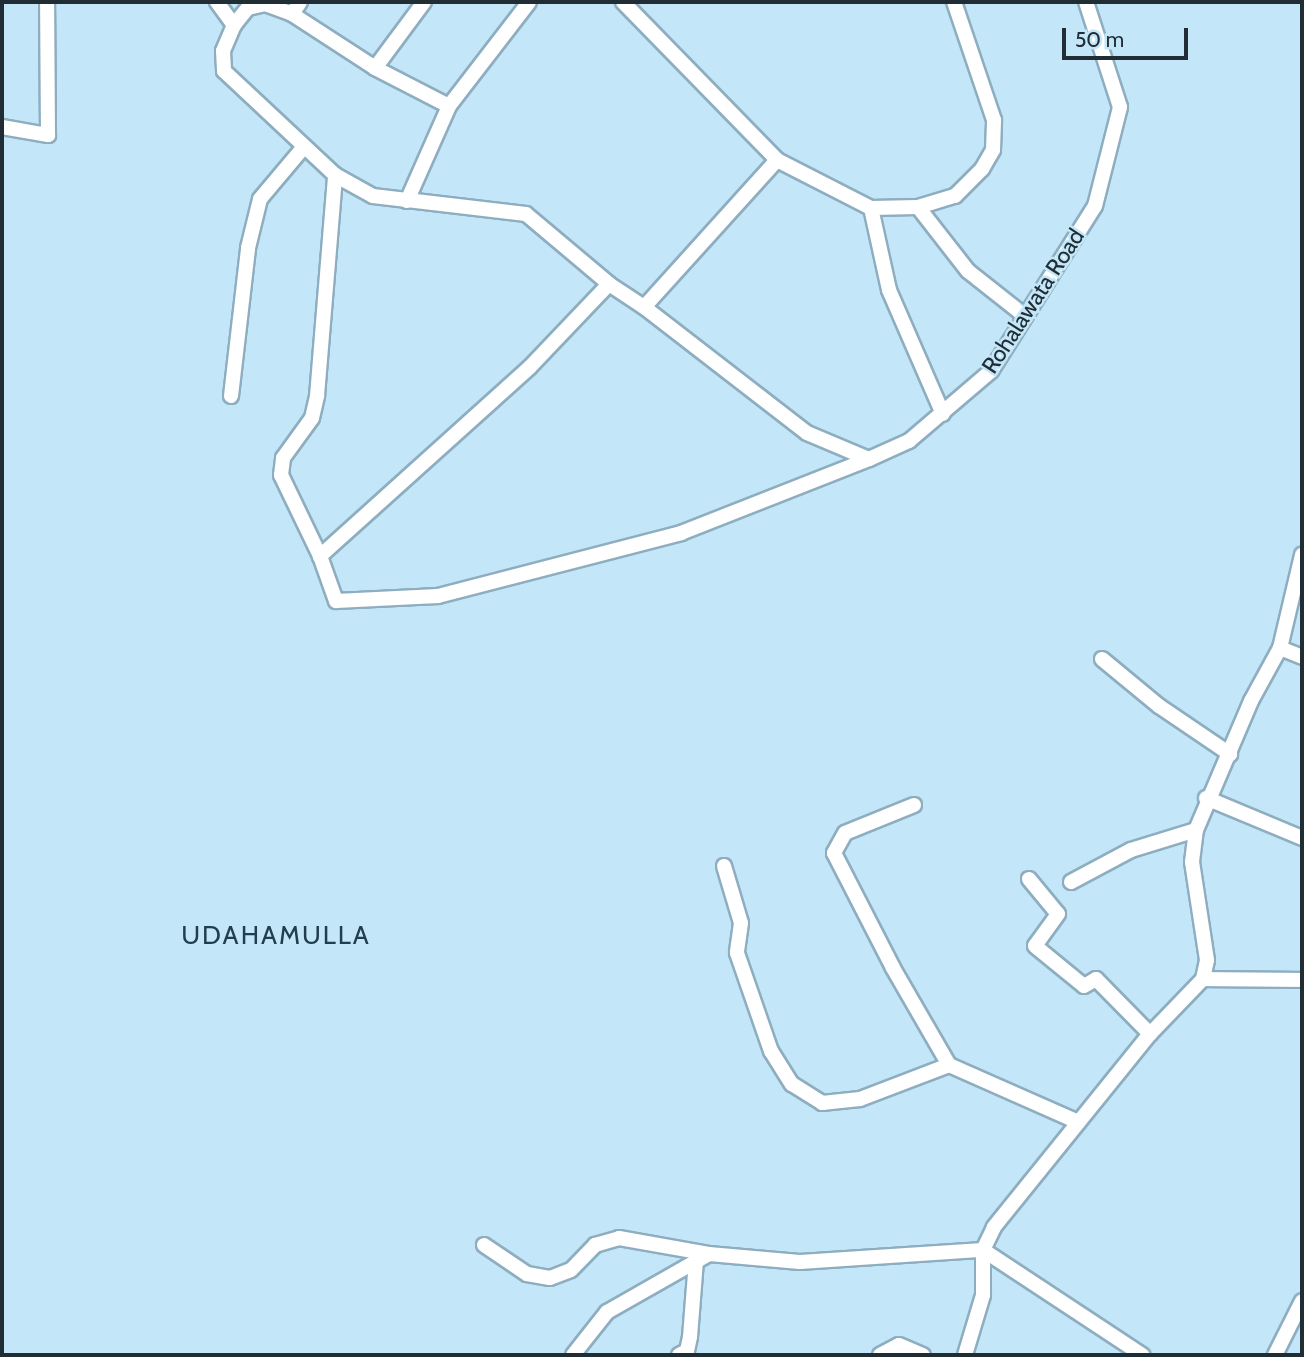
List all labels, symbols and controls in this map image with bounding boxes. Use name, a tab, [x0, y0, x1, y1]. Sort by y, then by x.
scale bar	[1066, 14, 1192, 58]
text: 50 m	[1075, 27, 1124, 52]
street label: Rohalawata Road	[976, 223, 1090, 379]
district label: UDAHAMULLA	[182, 920, 370, 952]

